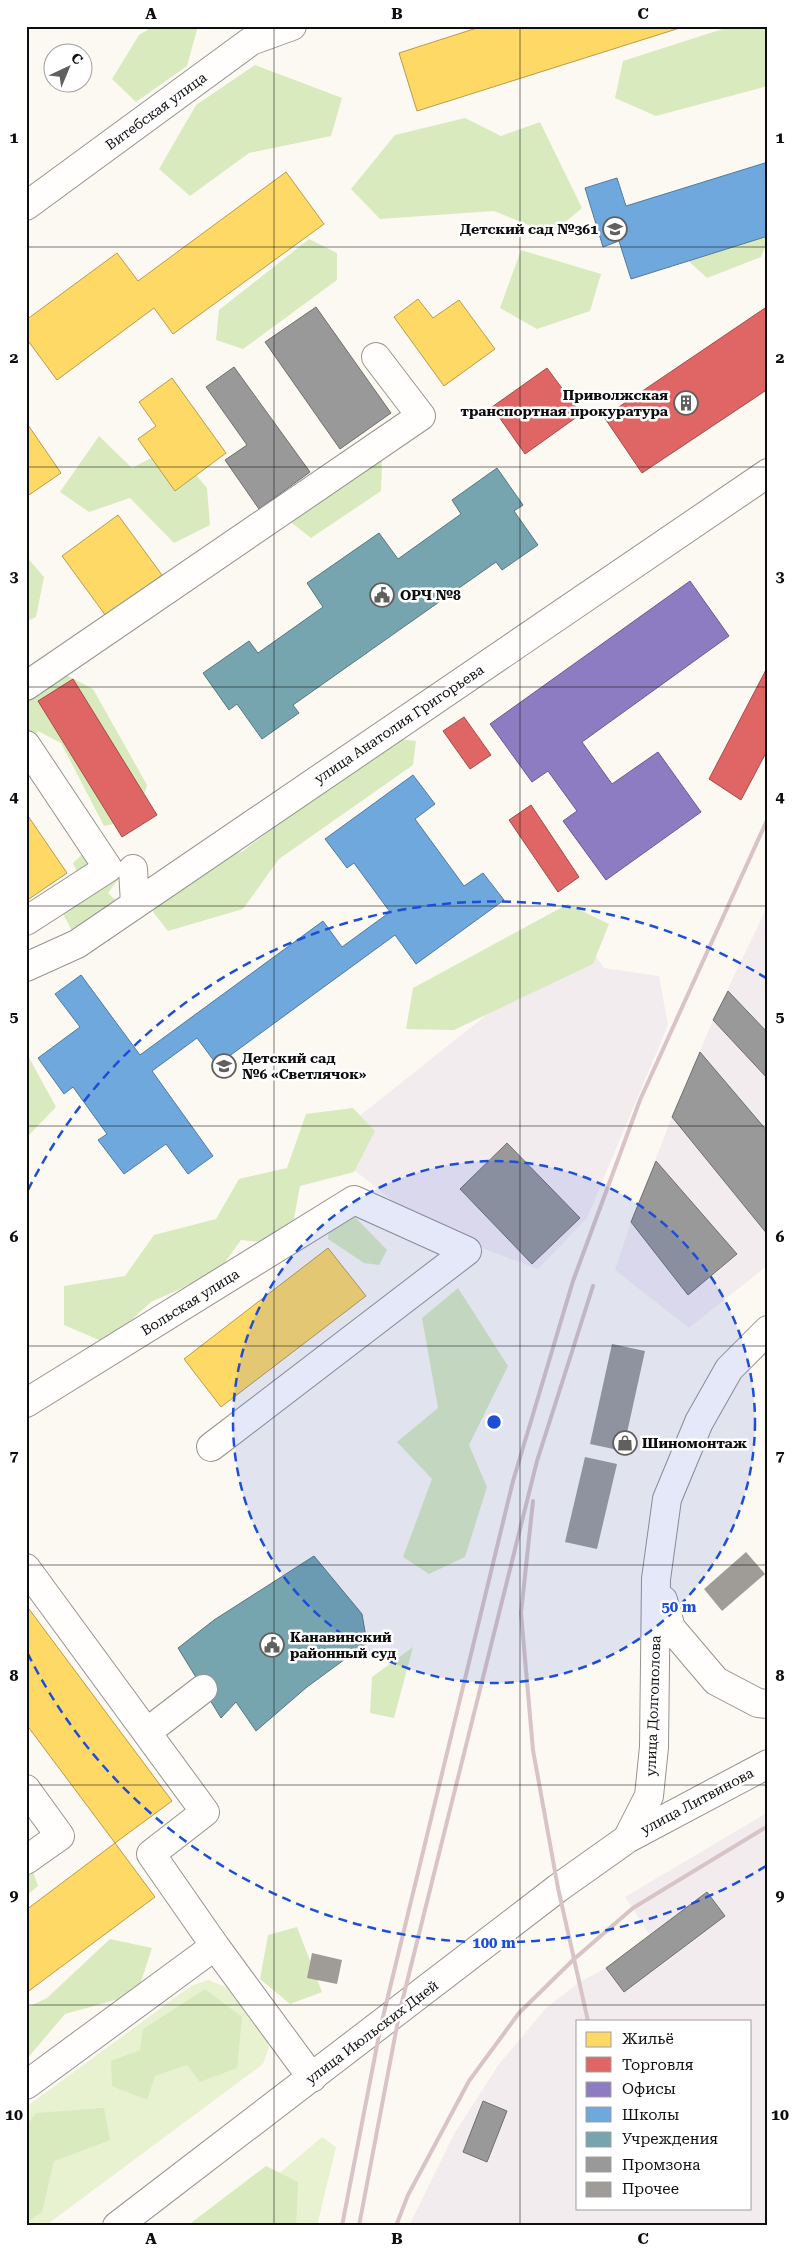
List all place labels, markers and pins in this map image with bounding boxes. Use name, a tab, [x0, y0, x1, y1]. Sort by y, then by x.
school or university icon: Детский сад №361	[602, 216, 628, 242]
place label: Детский сад №361	[460, 221, 598, 237]
place label: Приволжская транспортная прокуратура	[461, 387, 669, 419]
building icon: Приволжская транспортная прокуратура	[673, 390, 699, 416]
public building icon: ОРЧ №8	[369, 582, 395, 608]
place label: ОРЧ №8	[400, 587, 461, 603]
place label: Детский сад №6 «Светлячок»	[242, 1050, 367, 1082]
school or university icon: Детский сад №6 «Светлячок»	[211, 1053, 237, 1079]
centre of rings	[485, 1413, 503, 1431]
shop icon: Шиномонтаж	[612, 1430, 638, 1456]
place label: Шиномонтаж	[642, 1435, 748, 1451]
place label: Канавинский районный суд	[290, 1629, 396, 1661]
public building icon: Канавинский районный суд	[259, 1632, 285, 1658]

